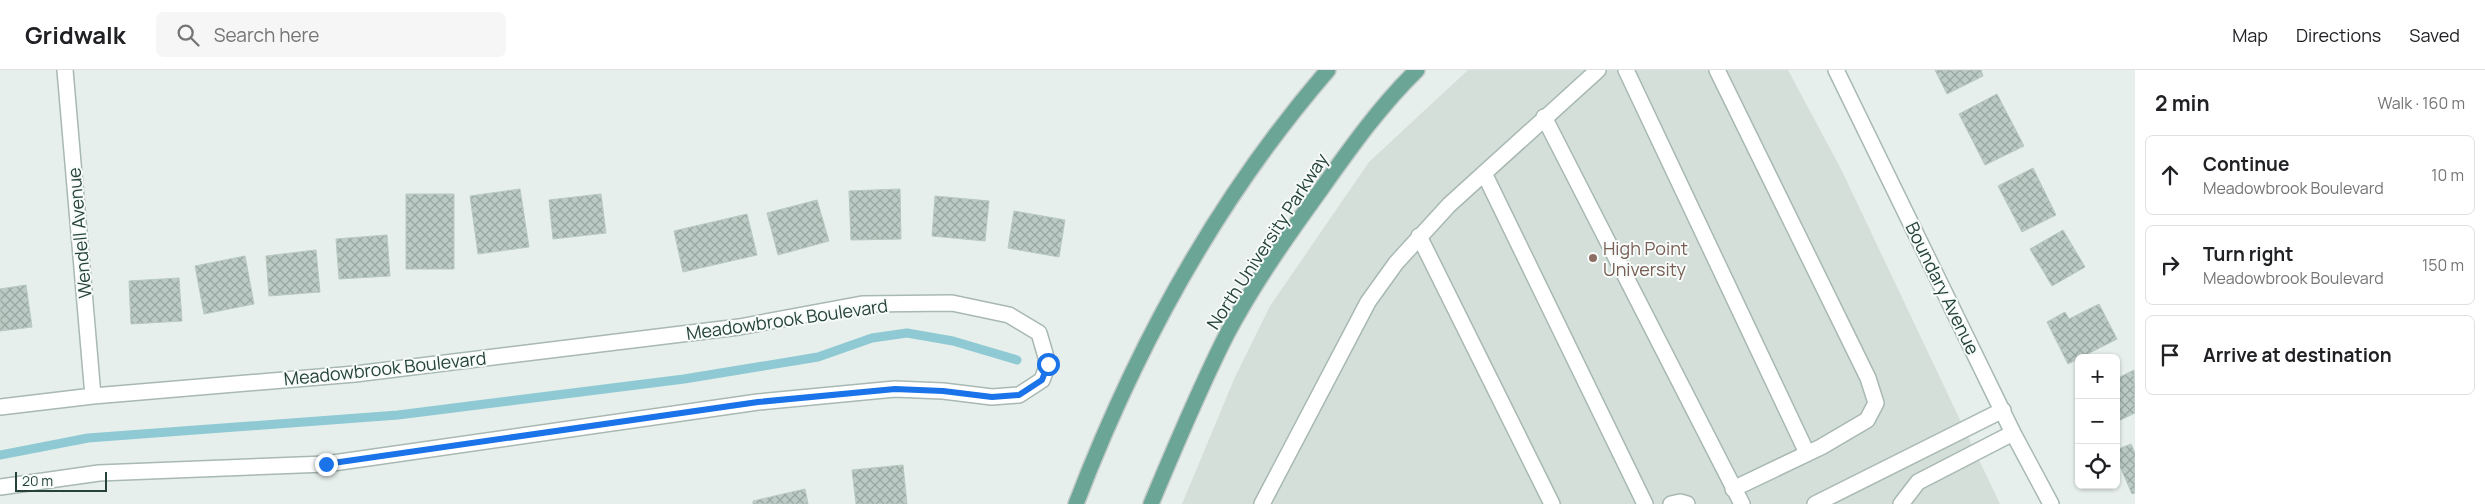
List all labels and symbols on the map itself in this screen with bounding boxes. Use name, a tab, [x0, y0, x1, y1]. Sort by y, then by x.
street label: North University Parkway	[1201, 148, 1333, 334]
street label: Wendell Avenue	[61, 166, 97, 300]
street label: Boundary Avenue	[1900, 218, 1986, 358]
place label: High Point University	[1603, 236, 1688, 281]
marker: High Point University	[1587, 252, 1599, 264]
street label: Meadowbrook Boulevard	[685, 293, 889, 345]
street label: Meadowbrook Boulevard	[283, 345, 487, 391]
route start	[1037, 353, 1060, 376]
route end	[315, 453, 338, 476]
scale bar	[15, 469, 108, 492]

